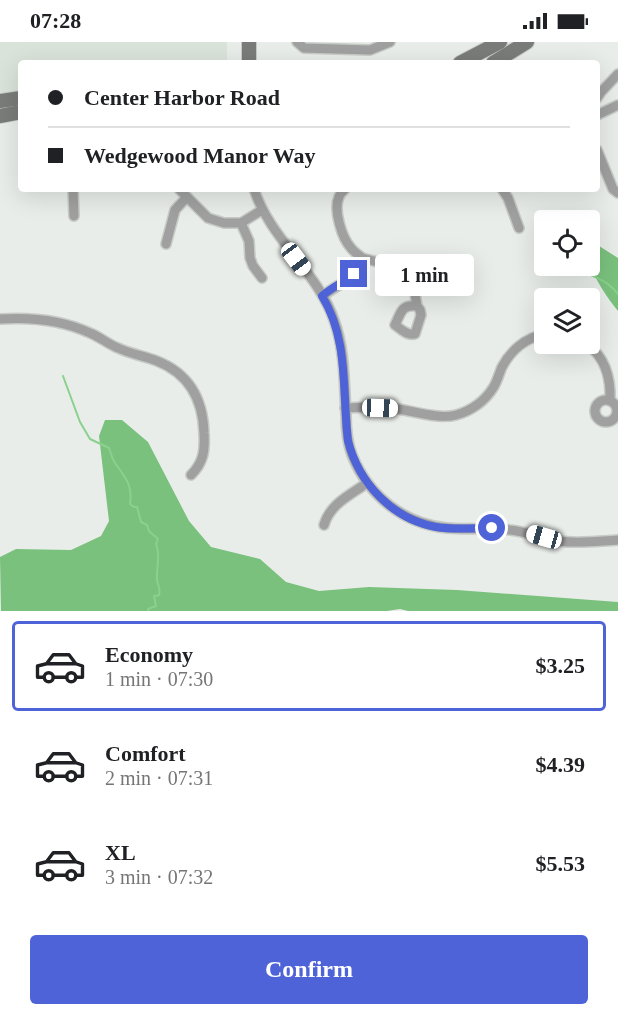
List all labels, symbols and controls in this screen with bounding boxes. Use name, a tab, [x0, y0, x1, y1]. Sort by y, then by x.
text: 07:28	[30, 8, 81, 33]
text: Center Harbor Road	[84, 85, 280, 110]
text: Wedgewood Manor Way	[84, 143, 315, 168]
map controls	[534, 210, 600, 354]
button: locate	[534, 210, 600, 276]
car	[278, 239, 314, 279]
callout: 1 min	[375, 253, 474, 295]
route end	[340, 260, 367, 287]
text: 1 min	[400, 264, 449, 286]
button: layers	[534, 288, 600, 354]
car	[362, 398, 398, 418]
route start	[478, 514, 505, 541]
car	[524, 523, 564, 551]
icon: car	[33, 639, 87, 693]
text: Economy	[105, 642, 193, 667]
text: $3.25	[536, 653, 585, 678]
text: 1 min · 07:30	[105, 668, 213, 690]
icon: car	[33, 738, 87, 792]
text: Comfort	[105, 741, 186, 766]
text: $4.39	[536, 752, 585, 777]
text: 2 min · 07:31	[105, 767, 213, 789]
icon: car	[33, 837, 87, 891]
text: XL	[105, 840, 136, 865]
text: $5.53	[536, 851, 585, 876]
text: 3 min · 07:32	[105, 866, 213, 888]
button: Confirm	[30, 935, 588, 1004]

